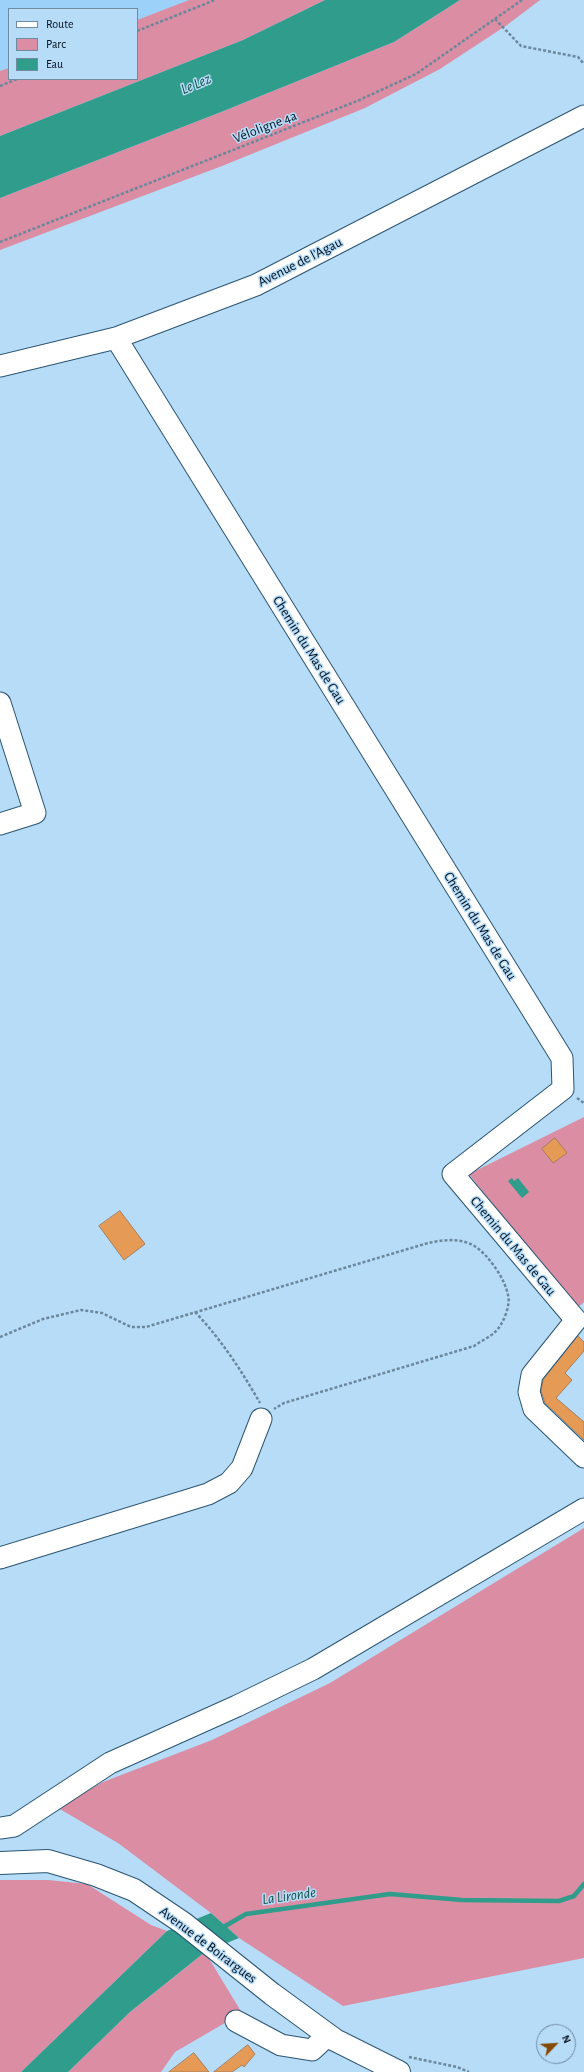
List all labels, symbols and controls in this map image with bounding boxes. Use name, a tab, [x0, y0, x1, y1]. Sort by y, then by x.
legend	[8, 8, 138, 80]
text: Route	[46, 18, 73, 30]
text: Parc	[46, 38, 66, 50]
text: Eau	[46, 58, 63, 70]
water label: Le Lez	[178, 70, 214, 98]
street label: Véloligne 4a	[231, 107, 299, 147]
street label: Avenue de l'Agau	[255, 234, 345, 290]
street label: Chemin du Mas de Gau	[269, 593, 349, 707]
street label: Chemin du Mas de Gau	[440, 869, 520, 983]
street label: Chemin du Mas de Gau	[467, 1193, 559, 1299]
water label: La Lironde	[261, 1883, 317, 1909]
street label: Avenue de Boirargues	[156, 1903, 260, 1987]
north arrow	[536, 2024, 576, 2064]
text: N	[560, 2033, 573, 2045]

